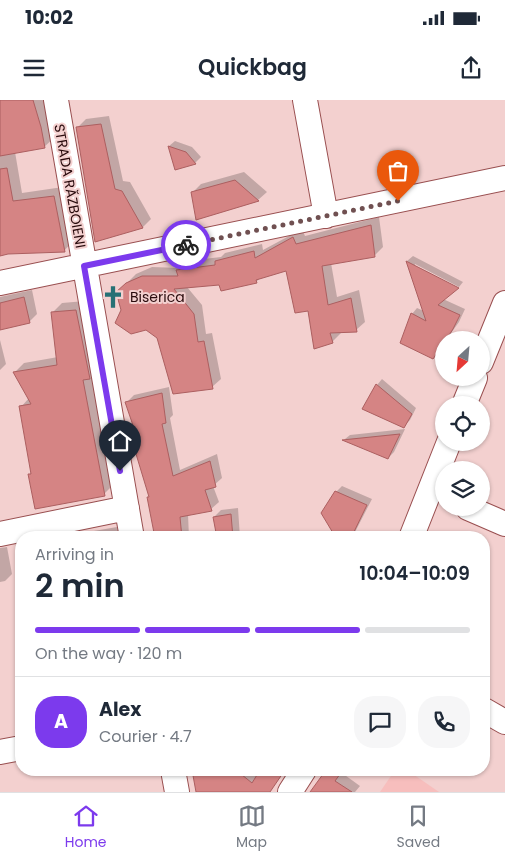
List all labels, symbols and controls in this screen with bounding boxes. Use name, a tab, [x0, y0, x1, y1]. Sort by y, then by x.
text: 10:02	[25, 4, 73, 31]
text: Quickbag	[198, 52, 307, 83]
icon: menu	[20, 54, 48, 82]
icon: share	[457, 54, 485, 82]
street label: STRADA RĂZBOIENI	[49, 122, 91, 250]
pin	[377, 150, 419, 201]
icon: bag	[384, 157, 412, 185]
courier	[161, 220, 211, 270]
icon: bike	[172, 231, 200, 259]
church icon: Biserica	[100, 284, 126, 310]
place label: Biserica	[130, 287, 185, 307]
north arrow	[435, 331, 490, 386]
map controls	[435, 331, 490, 516]
button: locate	[435, 396, 490, 451]
pin	[99, 420, 141, 471]
icon: home	[106, 427, 134, 455]
button: layers	[435, 461, 490, 516]
text: Arriving in	[35, 543, 114, 566]
text: 10:04–10:09	[359, 560, 470, 587]
text: 2 min	[35, 563, 125, 608]
text: On the way · 120 m	[35, 642, 182, 665]
text: Alex	[99, 696, 141, 723]
button: chat	[354, 696, 406, 748]
button: phone	[418, 696, 470, 748]
text: A	[54, 708, 68, 735]
text: Courier · 4.7	[99, 725, 192, 748]
tab: Home	[65, 802, 107, 853]
tab: Map	[236, 802, 267, 853]
tab: Saved	[397, 802, 440, 853]

